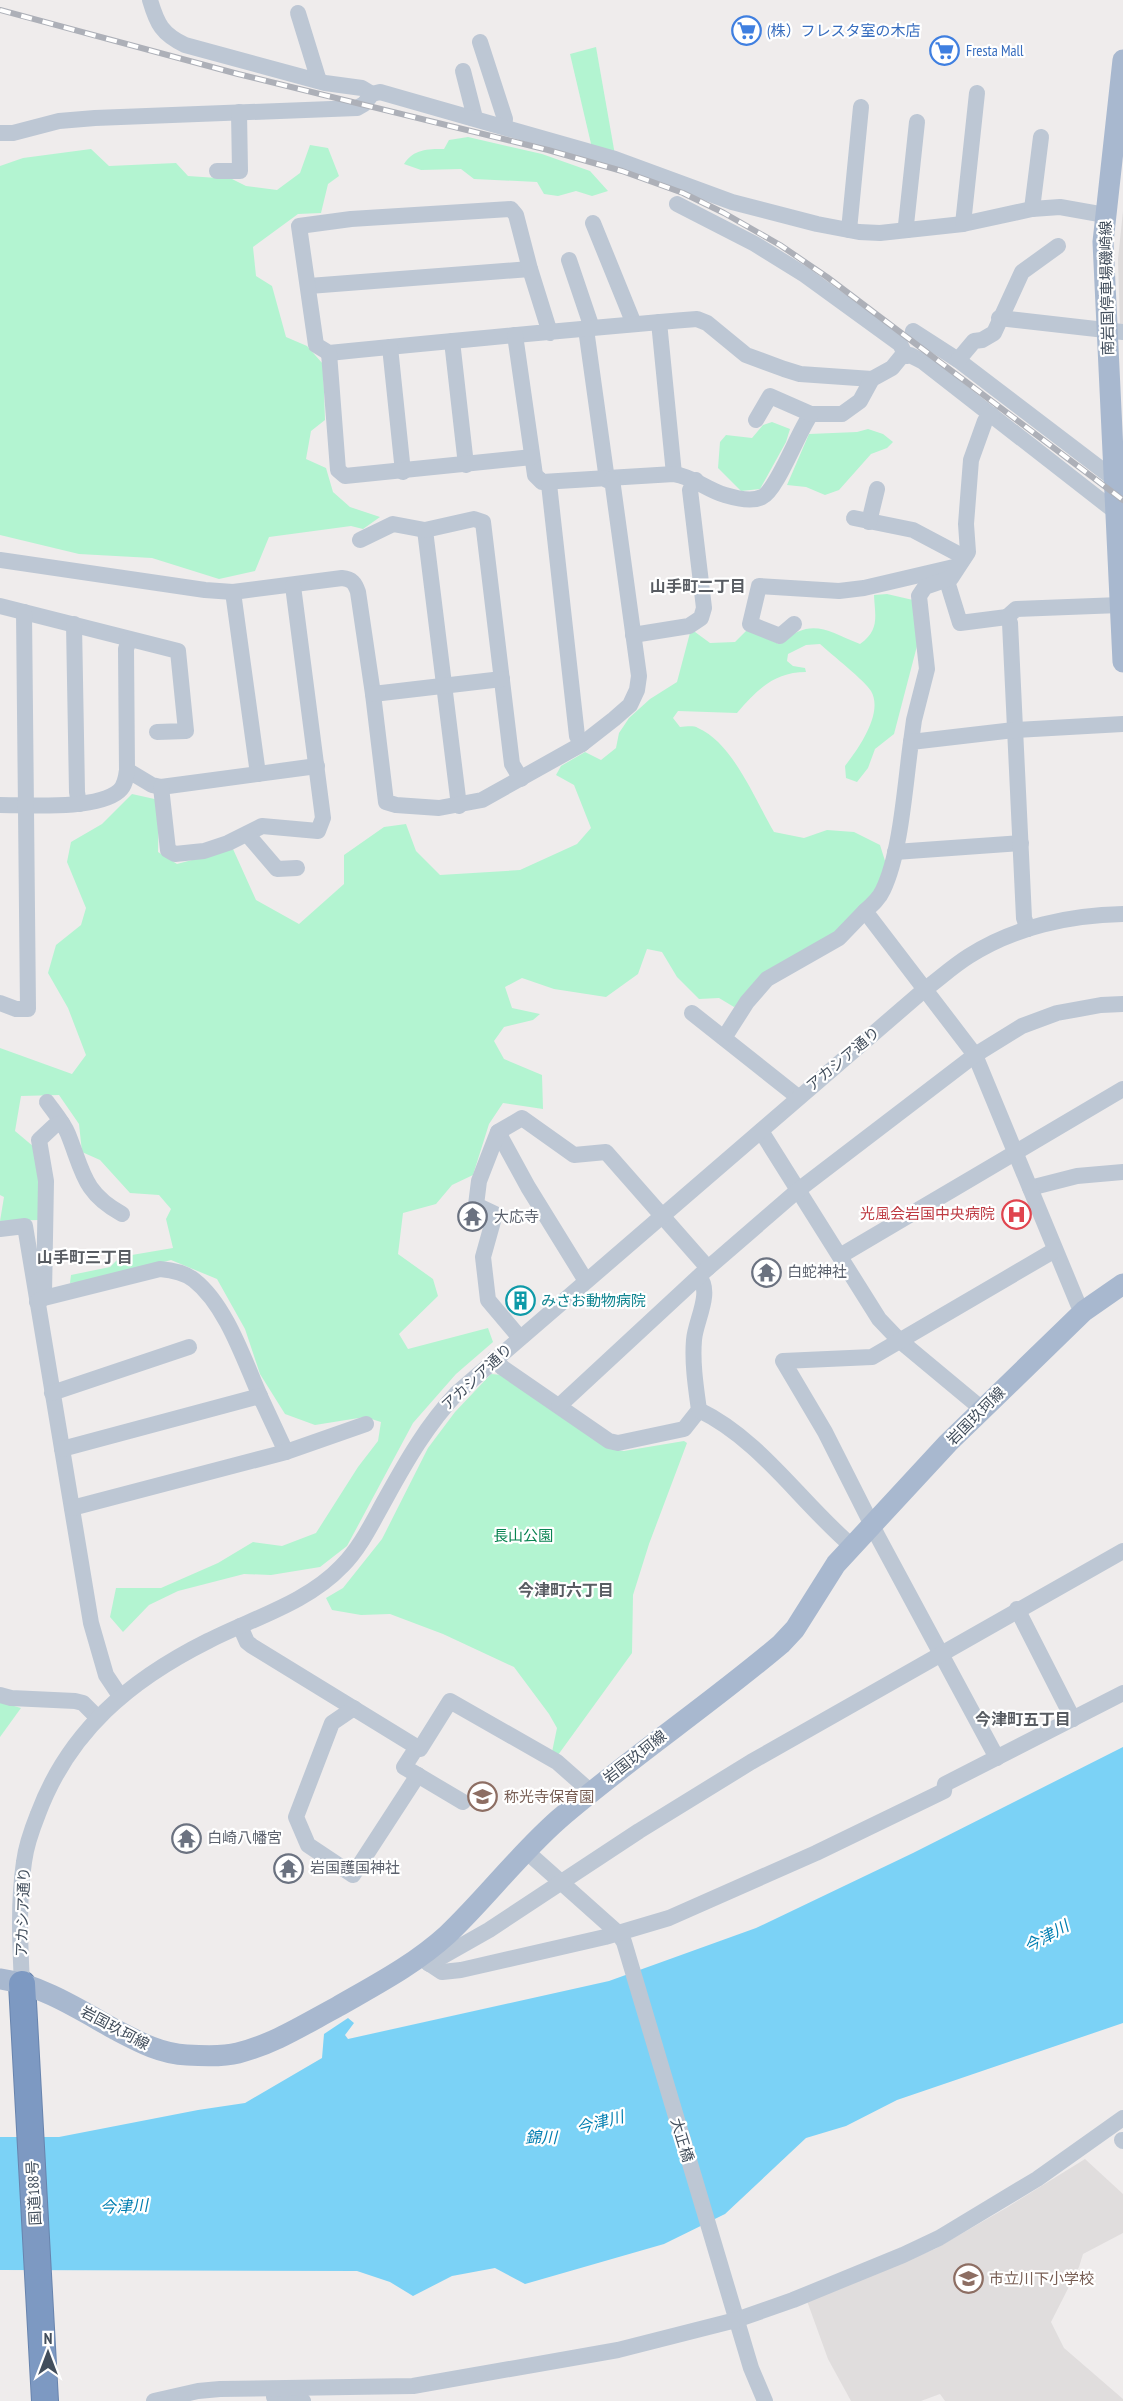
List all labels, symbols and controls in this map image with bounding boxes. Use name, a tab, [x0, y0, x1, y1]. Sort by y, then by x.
supermarket icon: (株）フレスタ室の木店	[730, 15, 762, 47]
place label: (株）フレスタ室の木店	[767, 21, 921, 40]
supermarket icon: Fresta Mall	[929, 35, 961, 67]
place label: Fresta Mall	[966, 41, 1024, 60]
street label: 南岩国停車場磯崎線	[1096, 220, 1117, 356]
district label: 山手町二丁目	[650, 576, 746, 596]
street label: アカシア通り	[802, 1022, 883, 1095]
hospital icon: 光風会岩国中央病院	[1000, 1198, 1032, 1230]
temple icon: 大応寺	[457, 1201, 489, 1233]
place label: 光風会岩国中央病院	[860, 1204, 995, 1223]
place label: 大応寺	[494, 1207, 539, 1226]
district label: 山手町三丁目	[37, 1247, 133, 1267]
temple icon: 白蛇神社	[750, 1256, 782, 1288]
place label: 白蛇神社	[787, 1262, 847, 1281]
building icon: みさお動物病院	[504, 1285, 536, 1317]
place label: みさお動物病院	[541, 1291, 646, 1310]
street label: アカシア通り	[437, 1339, 516, 1414]
street label: 岩国玖珂線	[942, 1382, 1009, 1449]
park label: 長山公園	[493, 1526, 553, 1545]
district label: 今津町六丁目	[518, 1580, 614, 1600]
district label: 今津町五丁目	[975, 1709, 1071, 1729]
street label: 岩国玖珂線	[599, 1726, 670, 1787]
school or university icon: 称光寺保育園	[467, 1781, 499, 1813]
place label: 称光寺保育園	[504, 1787, 594, 1806]
temple icon: 白崎八幡宮	[170, 1822, 202, 1854]
place label: 白崎八幡宮	[207, 1828, 282, 1847]
temple icon: 岩国護国神社	[273, 1852, 305, 1884]
place label: 岩国護国神社	[310, 1858, 400, 1877]
street label: アカシア通り	[11, 1867, 34, 1957]
water label: 今津川	[1020, 1915, 1074, 1956]
street label: 岩国玖珂線	[78, 2002, 153, 2054]
water label: 今津川	[574, 2106, 628, 2138]
street label: 大正橋	[667, 2116, 698, 2164]
water label: 錦川	[525, 2127, 559, 2147]
street label: 国道188号	[22, 2160, 45, 2226]
water label: 今津川	[100, 2195, 150, 2217]
school or university icon: 市立川下小学校	[952, 2263, 984, 2295]
place label: 市立川下小学校	[989, 2269, 1094, 2288]
north arrow	[18, 2323, 78, 2383]
text: N	[44, 2328, 52, 2348]

